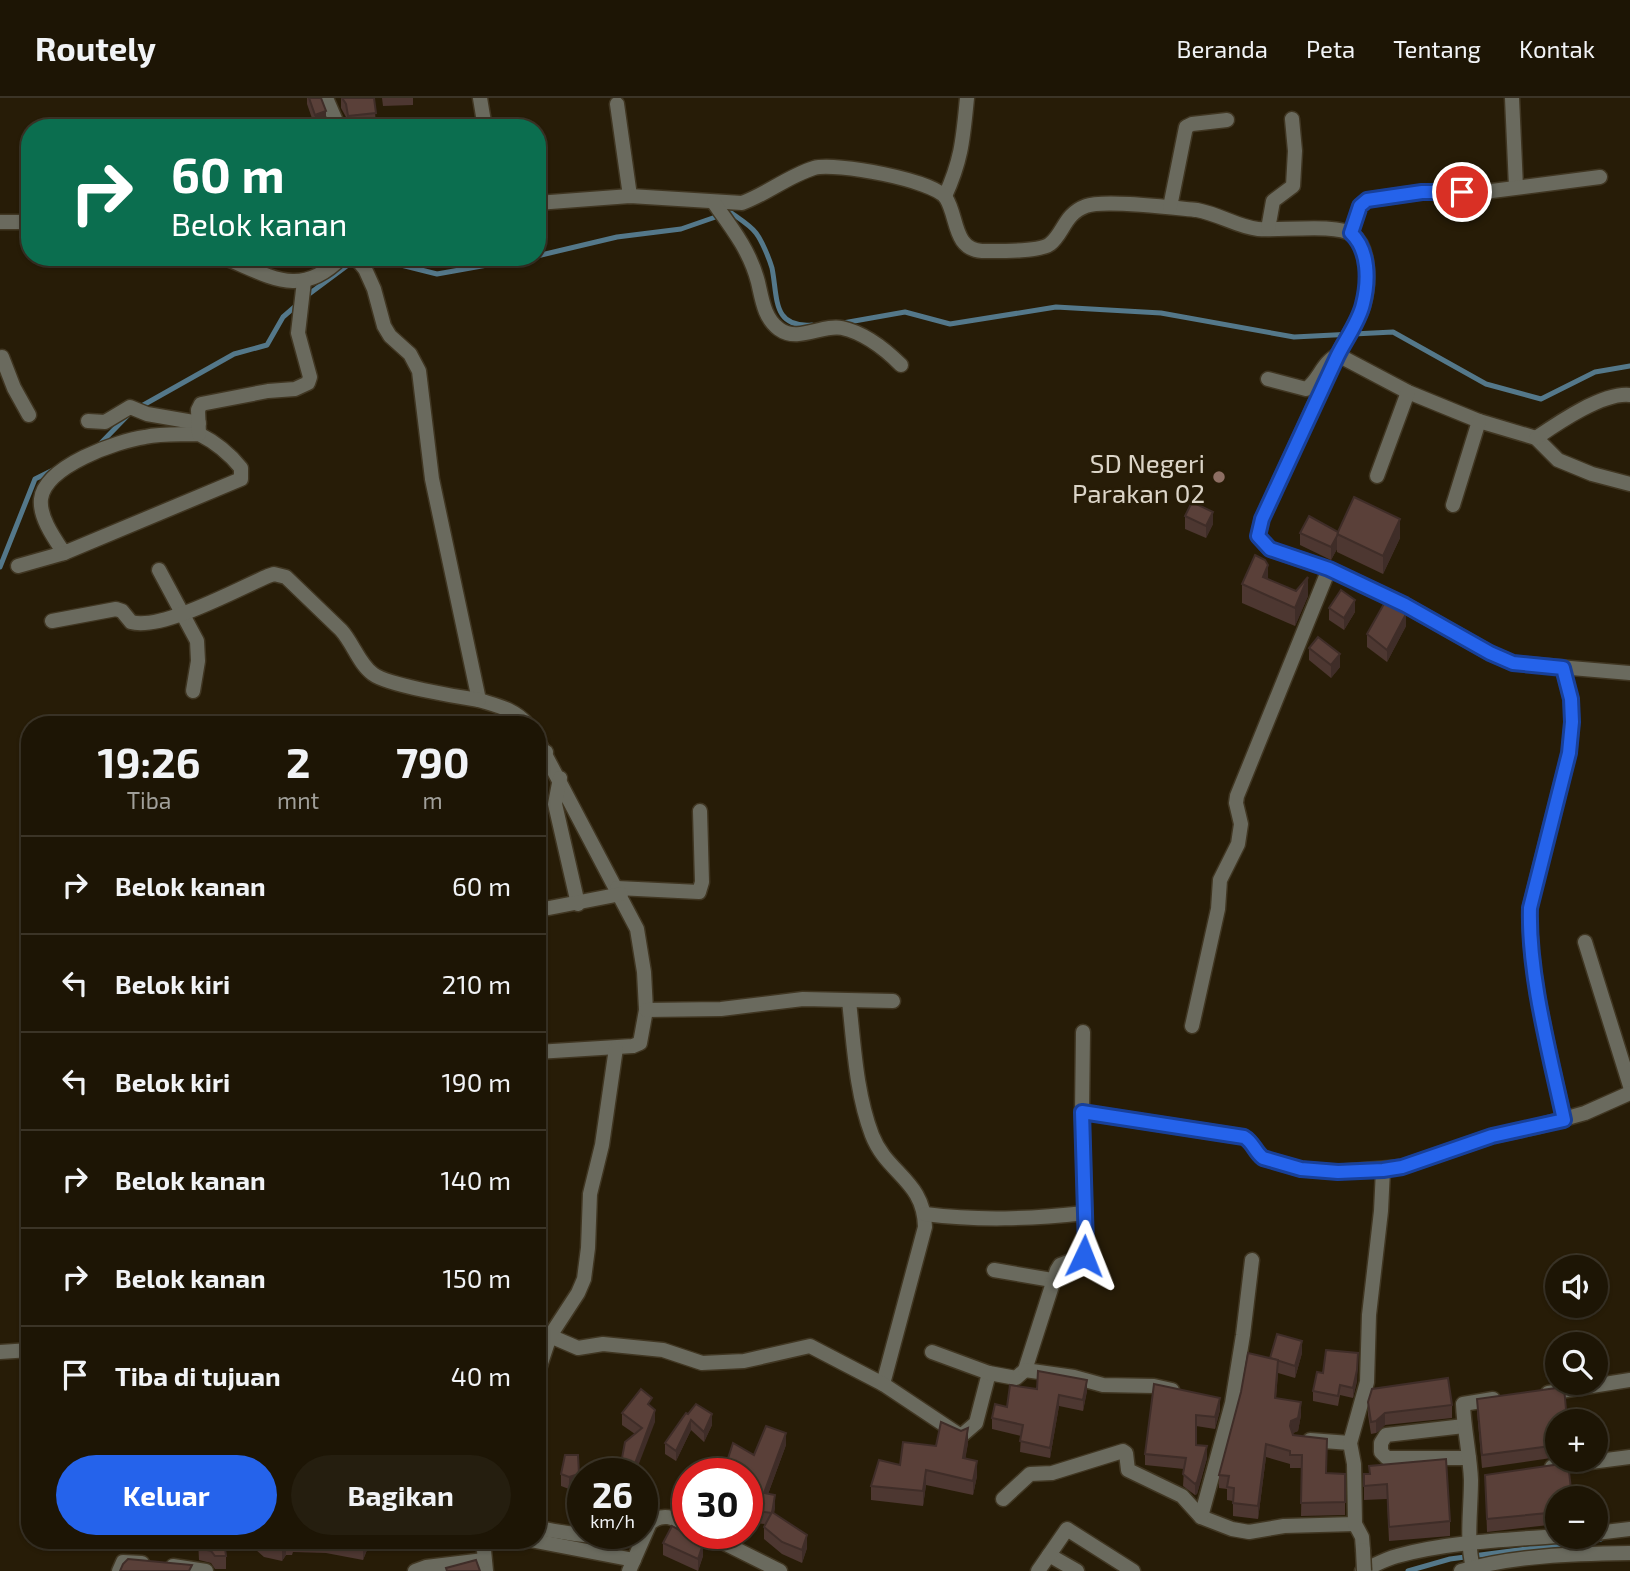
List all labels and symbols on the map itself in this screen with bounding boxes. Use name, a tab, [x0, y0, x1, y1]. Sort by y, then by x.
pin	[1432, 162, 1492, 222]
place label: SD Negeri Parakan 02	[1072, 447, 1205, 508]
marker: SD Negeri Parakan 02	[1211, 469, 1227, 485]
position arrow	[1047, 1219, 1121, 1293]
speed limit sign: 30	[672, 1458, 763, 1549]

